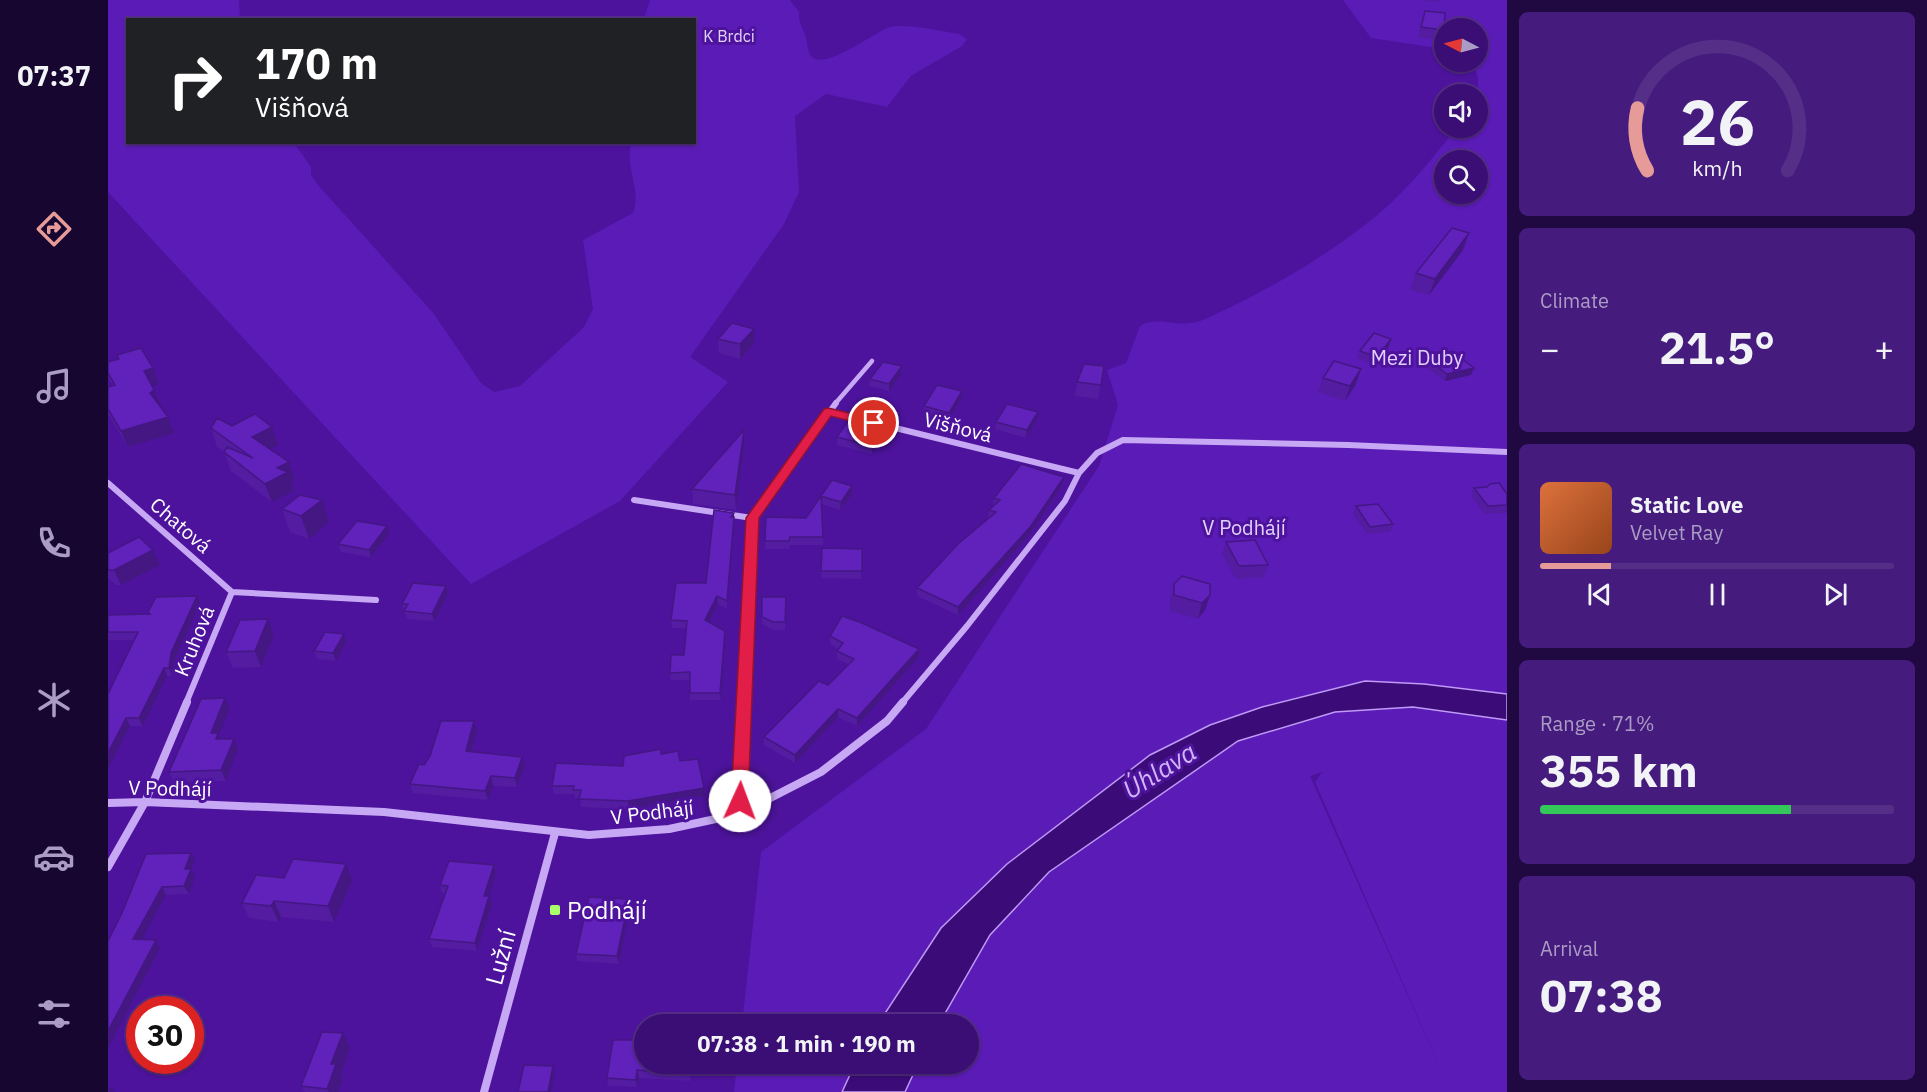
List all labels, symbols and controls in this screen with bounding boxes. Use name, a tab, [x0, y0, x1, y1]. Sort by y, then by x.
north arrow	[1434, 18, 1488, 72]
map controls	[1434, 18, 1488, 204]
park label: K Brdci	[703, 26, 755, 46]
text: 170 m	[255, 36, 378, 91]
icon: right	[156, 42, 234, 120]
text: 07:37	[17, 58, 91, 93]
text: 26	[1680, 81, 1754, 162]
button: sound	[1434, 84, 1488, 138]
text: Višňová	[255, 89, 349, 124]
button: search	[1434, 150, 1488, 204]
text: km/h	[1692, 154, 1742, 182]
icon: directions	[33, 208, 75, 250]
text: Climate	[1540, 287, 1609, 314]
text: 21.5°	[1659, 318, 1775, 376]
text: −	[1540, 327, 1560, 370]
text: +	[1874, 327, 1894, 370]
park label: Mezi Duby	[1371, 344, 1463, 371]
icon: music	[33, 365, 75, 407]
pin	[848, 397, 899, 448]
street label: Višňová	[921, 405, 995, 449]
icon: arrive	[857, 406, 890, 439]
text: Static Love	[1630, 490, 1743, 519]
street label: Chatová	[145, 491, 218, 559]
park label: V Podhájí	[1202, 514, 1286, 541]
text: Velvet Ray	[1630, 519, 1723, 546]
icon: phone	[33, 522, 75, 564]
icon: previous	[1583, 578, 1616, 611]
icon: pause	[1701, 578, 1734, 611]
icon: next	[1819, 578, 1852, 611]
street label: Kruhová	[168, 601, 220, 680]
icon: climate	[33, 679, 75, 721]
text: Range · 71%	[1540, 710, 1655, 737]
water label: Úhlava	[1116, 734, 1202, 806]
text: 355 km	[1540, 741, 1698, 799]
position arrow	[708, 769, 772, 833]
street label: V Podhájí	[128, 774, 212, 802]
street label: V Podhájí	[609, 794, 695, 830]
icon: car	[33, 836, 75, 878]
place label: Podhájí	[567, 894, 647, 926]
marker: Podhájí	[548, 903, 562, 917]
street label: Lužní	[477, 926, 523, 988]
text: Arrival	[1540, 935, 1598, 962]
text: 07:38	[1540, 966, 1663, 1024]
icon: filters	[33, 993, 75, 1035]
speed limit sign: 30	[126, 996, 204, 1074]
text: 07:38 · 1 min · 190 m	[697, 1029, 916, 1058]

